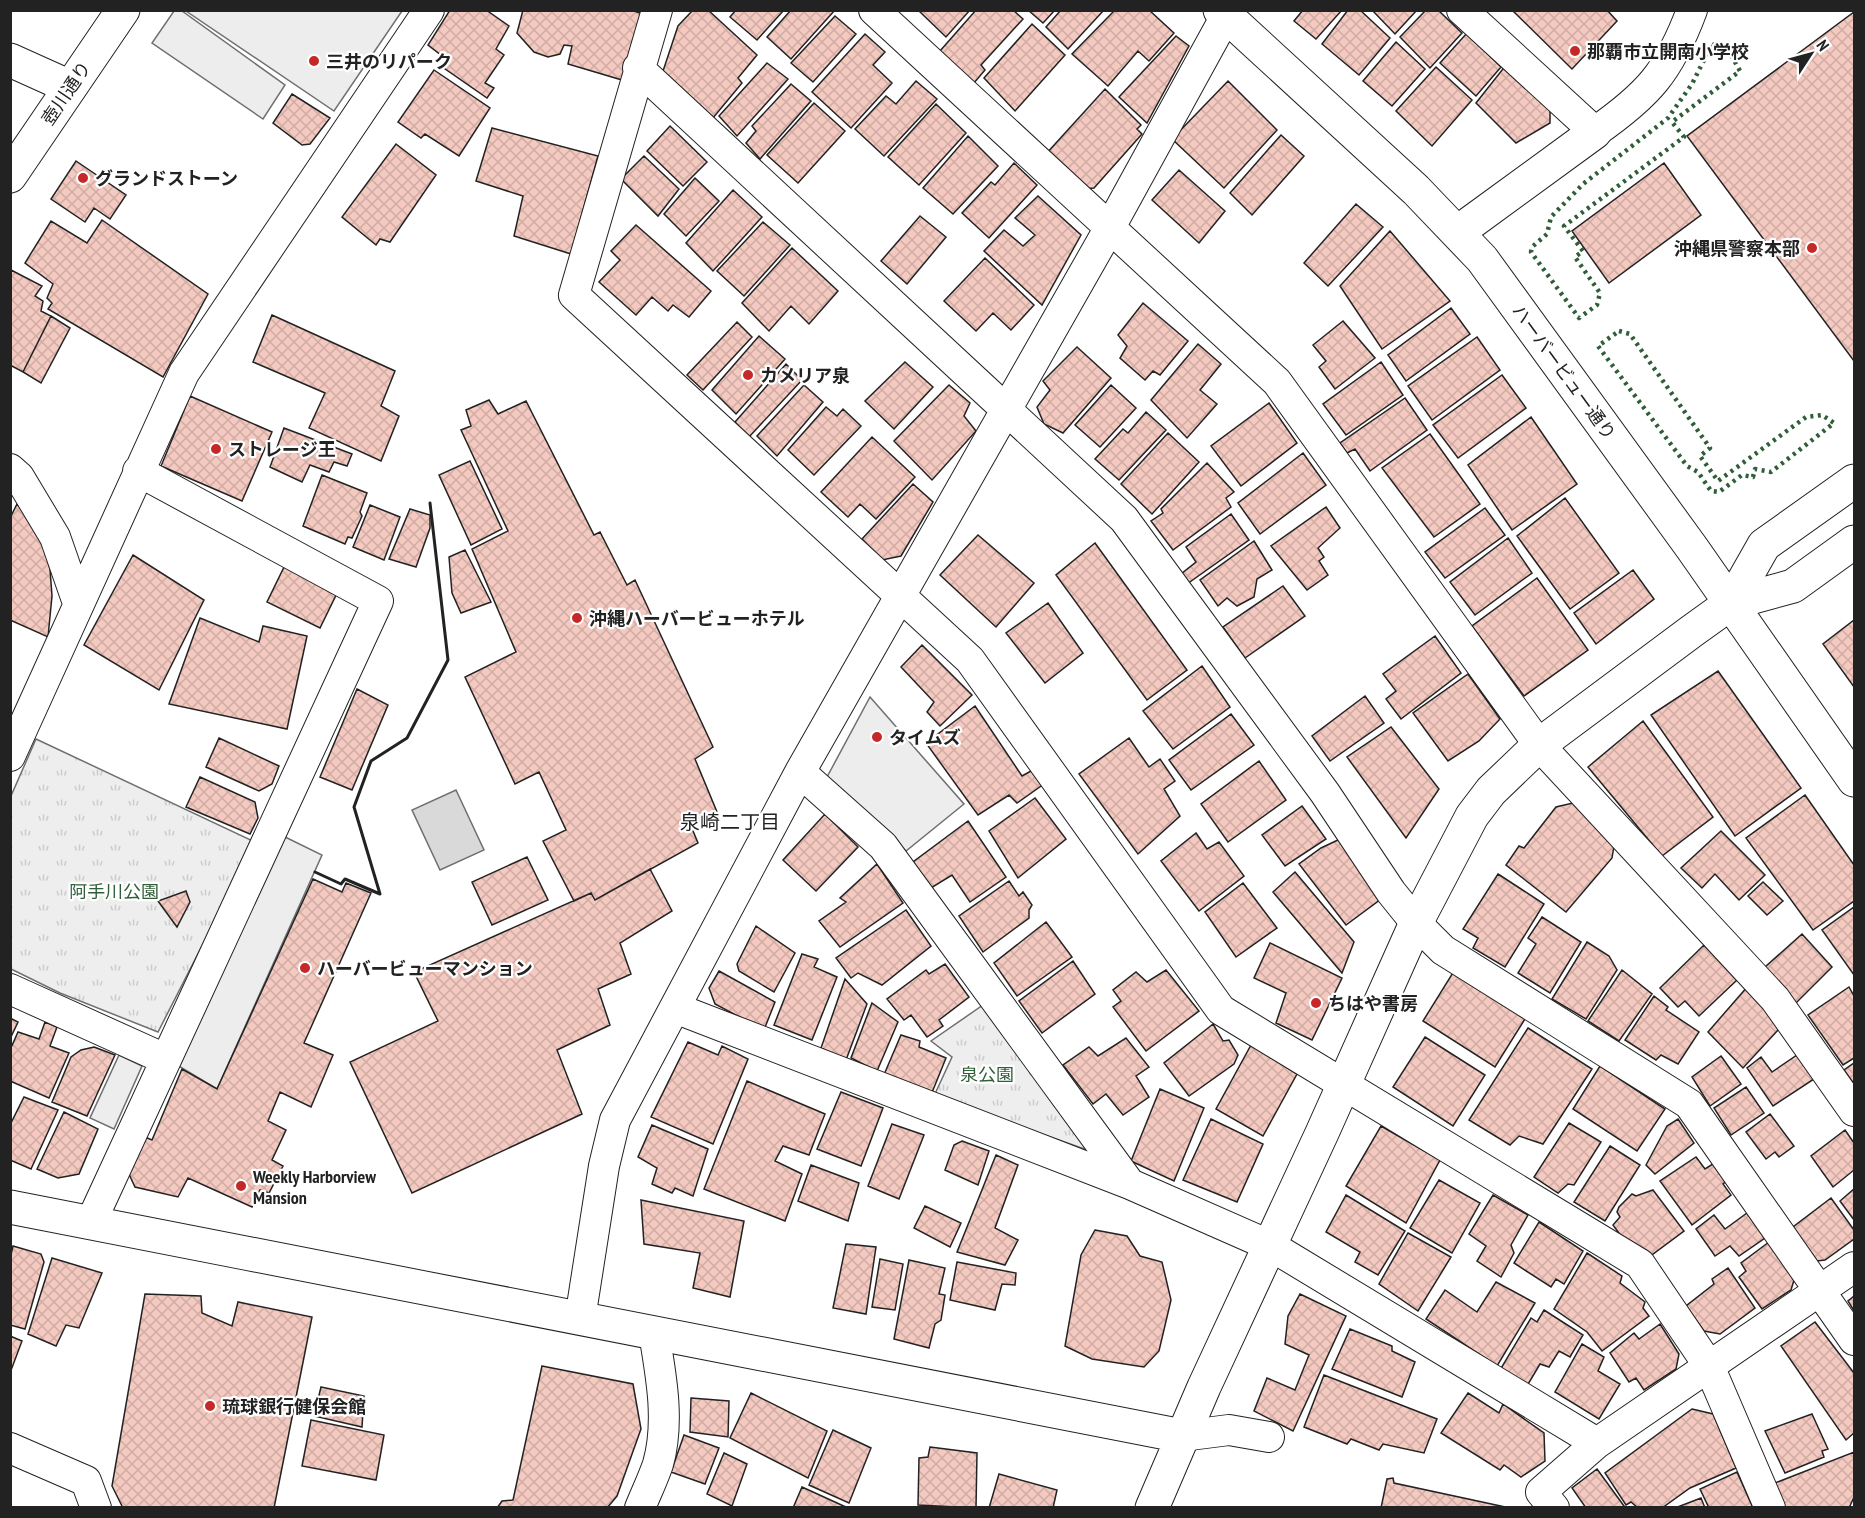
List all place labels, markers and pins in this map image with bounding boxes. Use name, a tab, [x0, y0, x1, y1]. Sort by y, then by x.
place label: 那覇市立開南小学校	[1587, 40, 1749, 63]
marker: 那覇市立開南小学校	[1568, 44, 1582, 58]
place label: 三井のリパーク	[326, 50, 452, 73]
marker: 三井のリパーク	[307, 54, 321, 68]
place label: グランドストーン	[95, 167, 238, 190]
marker: グランドストーン	[76, 171, 90, 185]
place label: 沖縄県警察本部	[1674, 237, 1800, 260]
marker: 沖縄県警察本部	[1805, 241, 1819, 255]
place label: カメリア泉	[760, 364, 850, 387]
marker: カメリア泉	[741, 368, 755, 382]
place label: ストレージ王	[228, 438, 336, 461]
marker: ストレージ王	[209, 442, 223, 456]
place label: 沖縄ハーバービューホテル	[589, 607, 805, 630]
marker: 沖縄ハーバービューホテル	[570, 611, 584, 625]
place label: タイムズ	[889, 726, 961, 749]
marker: タイムズ	[870, 730, 884, 744]
place label: ハーバービューマンション	[317, 957, 533, 980]
marker: ハーバービューマンション	[298, 961, 312, 975]
place label: ちはや書房	[1328, 992, 1418, 1015]
marker: ちはや書房	[1309, 996, 1323, 1010]
place label: Weekly Harborview Mansion	[252, 1165, 376, 1209]
marker: Weekly Harborview Mansion	[234, 1179, 248, 1193]
place label: 琉球銀行健保会館	[222, 1395, 366, 1418]
marker: 琉球銀行健保会館	[203, 1399, 217, 1413]

